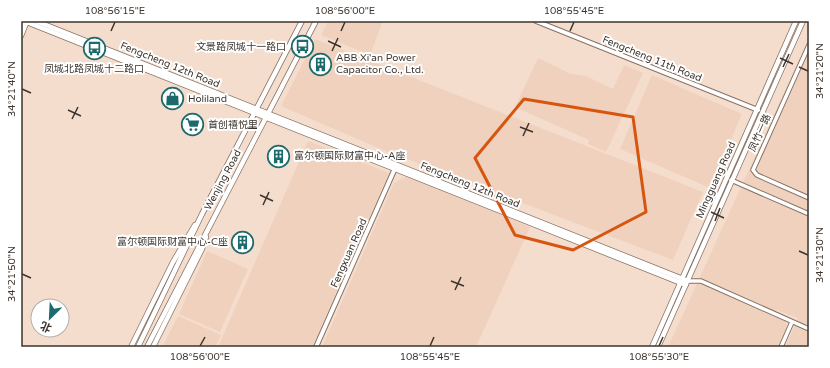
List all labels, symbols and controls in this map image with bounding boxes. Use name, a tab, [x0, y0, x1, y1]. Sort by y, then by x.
text: 108°56'15"E	[85, 5, 145, 17]
text: 108°56'00"E	[315, 5, 375, 17]
text: 108°55'45"E	[544, 5, 604, 17]
bus stop icon: 文景路凤城十一路口	[289, 34, 315, 60]
street label: Fengcheng 11th Road	[601, 34, 703, 84]
bus stop icon: 凤城北路凤城十二路口	[81, 36, 107, 62]
street label: Fengcheng 12th Road	[119, 40, 221, 90]
place label: 文景路凤城十一路口	[196, 41, 286, 53]
text: 34°21'20"N	[814, 43, 826, 99]
building icon: ABB Xi'an Power Capacitor Co., Ltd.	[307, 51, 333, 77]
place label: ABB Xi'an Power Capacitor Co., Ltd.	[336, 52, 424, 76]
text: 34°21'40"N	[6, 61, 18, 117]
place label: 凤城北路凤城十二路口	[44, 63, 144, 75]
shop icon: Holiland	[159, 86, 185, 112]
place label: Holiland	[188, 93, 227, 105]
supermarket icon: 首创禧悦里	[180, 112, 206, 138]
street label: 凤竹一路	[746, 112, 774, 154]
place label: 首创禧悦里	[208, 119, 258, 131]
street label: Mingguang Road	[694, 140, 738, 220]
building icon: 富尔顿国际财富中心-A座	[266, 143, 292, 169]
street label: Wenjing Road	[202, 148, 244, 212]
place label: 富尔顿国际财富中心-A座	[294, 150, 406, 162]
street label: Fengcheng 12th Road	[419, 160, 521, 210]
street label: Fengxuan Road	[328, 217, 370, 289]
text: 34°21'30"N	[814, 227, 826, 283]
building icon: 富尔顿国际财富中心-C座	[230, 229, 256, 255]
place label: 富尔顿国际财富中心-C座	[117, 236, 228, 248]
text: 34°21'50"N	[6, 246, 18, 302]
north arrow	[30, 298, 70, 338]
text: 北	[38, 319, 54, 335]
text: 108°56'00"E	[170, 351, 230, 363]
text: 108°55'45"E	[400, 351, 460, 363]
text: 108°55'30"E	[629, 351, 689, 363]

